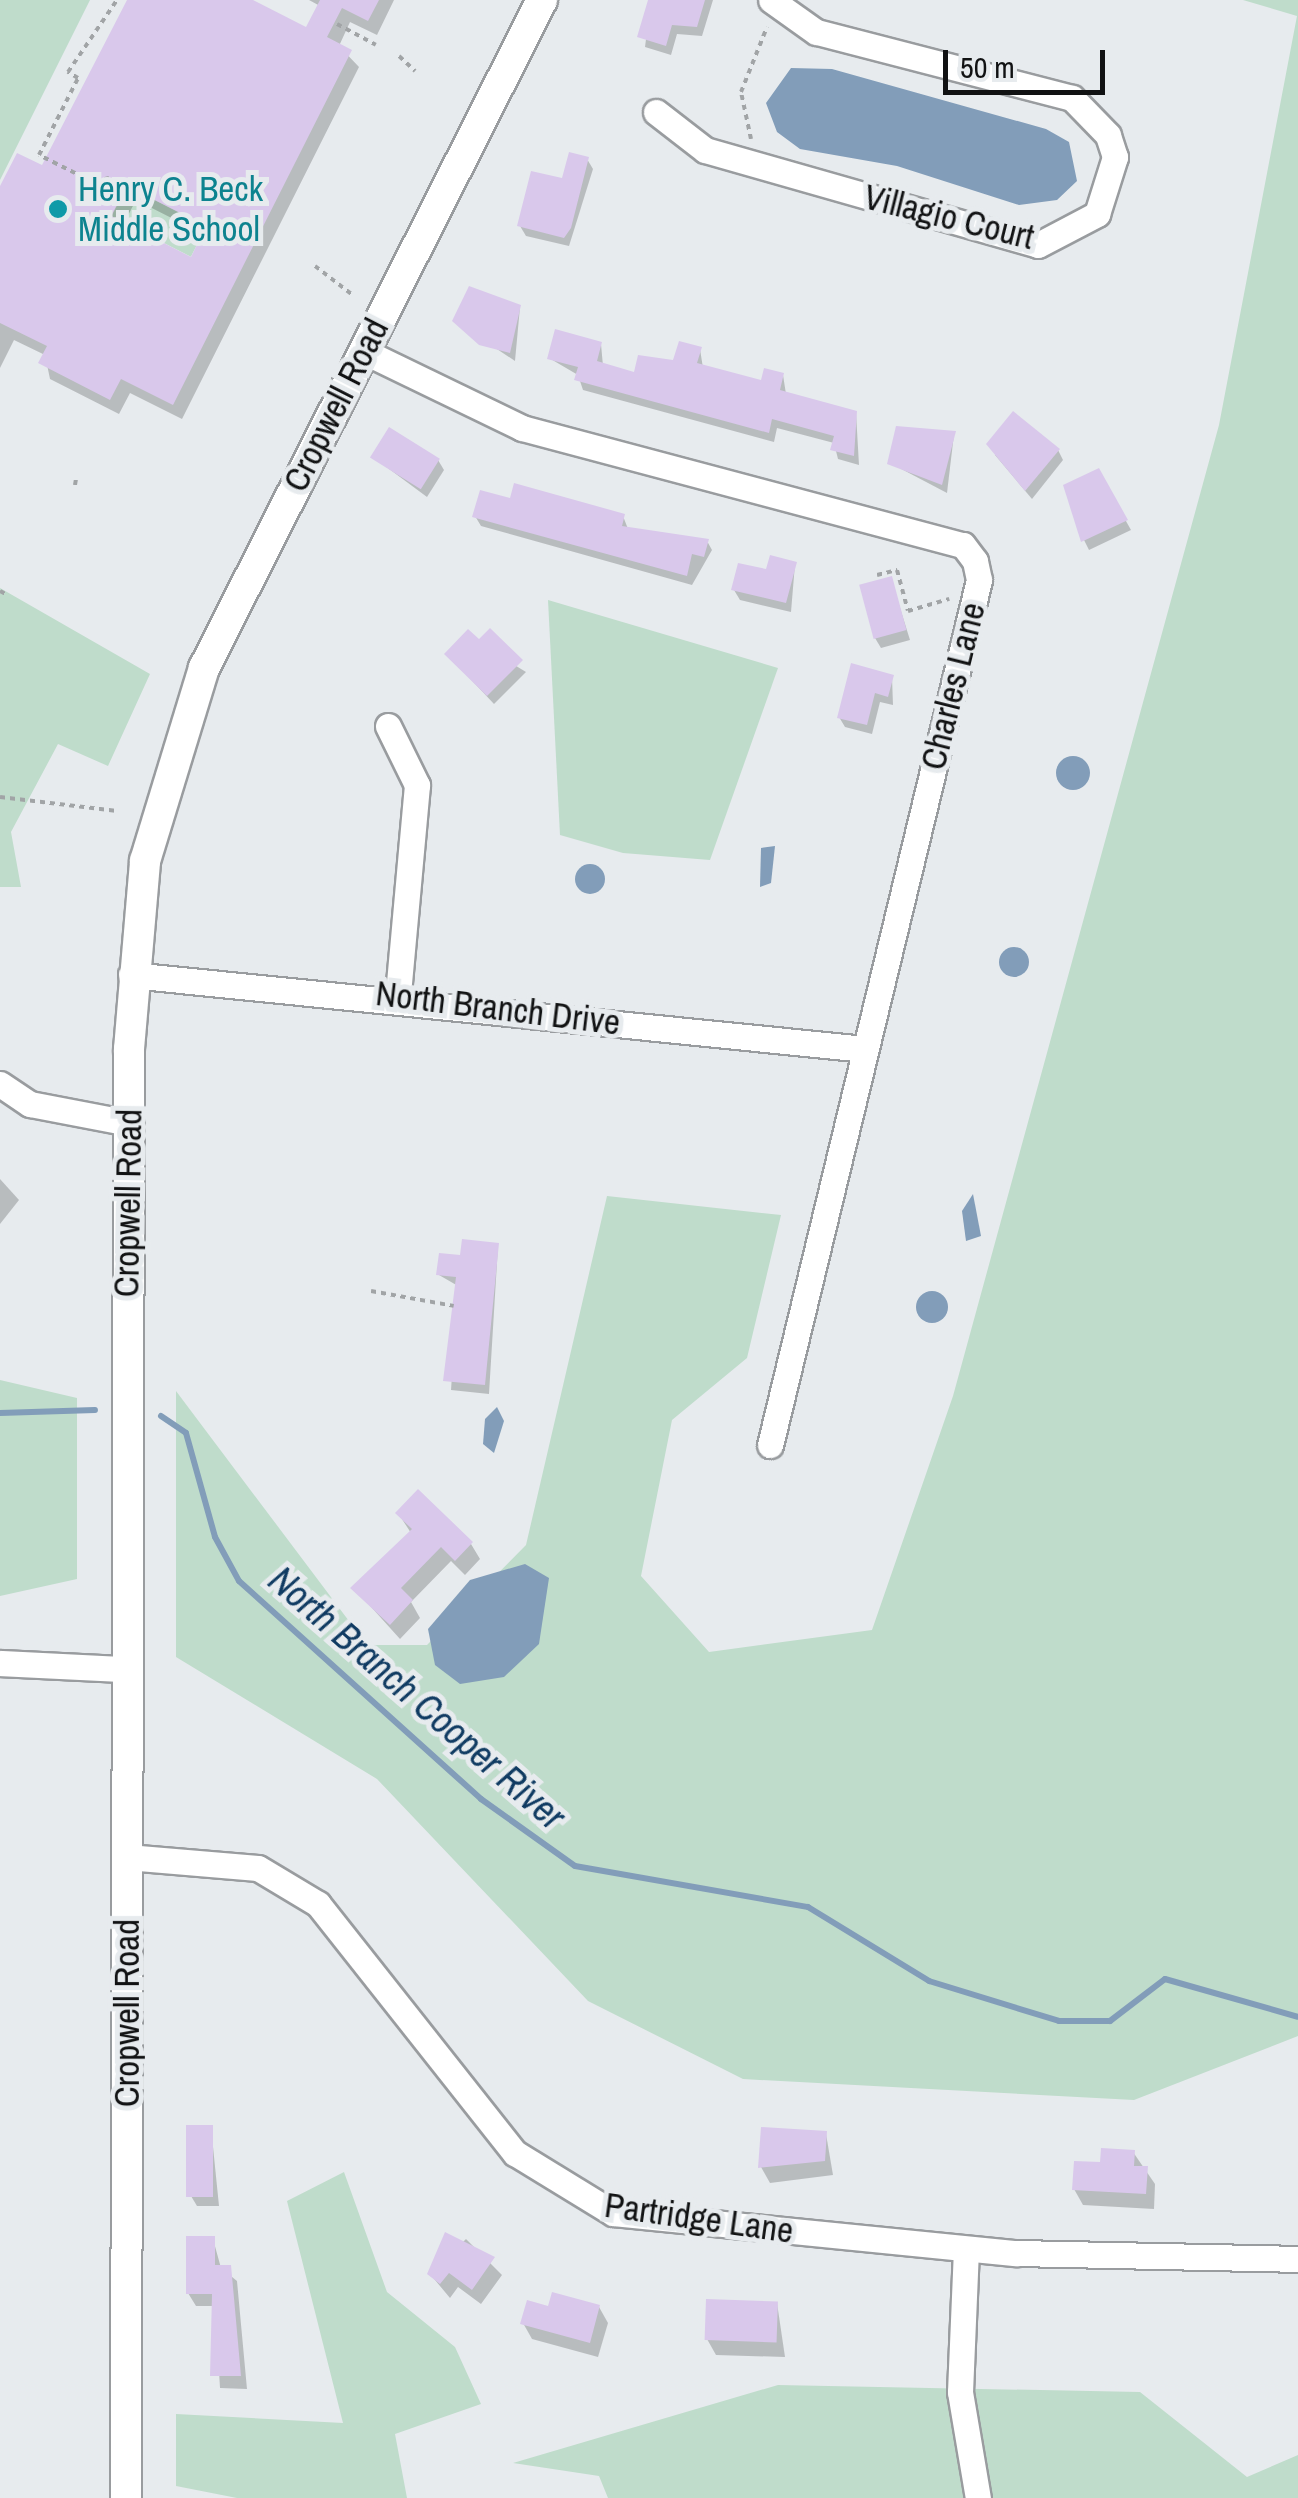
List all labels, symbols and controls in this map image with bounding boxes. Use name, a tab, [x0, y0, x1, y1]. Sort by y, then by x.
scale bar	[948, 30, 1110, 92]
text: 50 m	[960, 47, 1015, 87]
place label: Henry C. Beck Middle School	[78, 168, 263, 250]
street label: Villagio Court	[860, 176, 1038, 258]
marker: Henry C. Beck Middle School	[47, 198, 69, 220]
street label: Cropwell Road	[275, 312, 397, 498]
street label: Charles Lane	[912, 598, 994, 774]
street label: North Branch Drive	[374, 972, 622, 1044]
street label: Cropwell Road	[105, 1109, 151, 1297]
water label: North Branch Cooper River	[260, 1557, 574, 1839]
street label: Cropwell Road	[106, 1919, 148, 2107]
street label: Partridge Lane	[602, 2184, 796, 2252]

